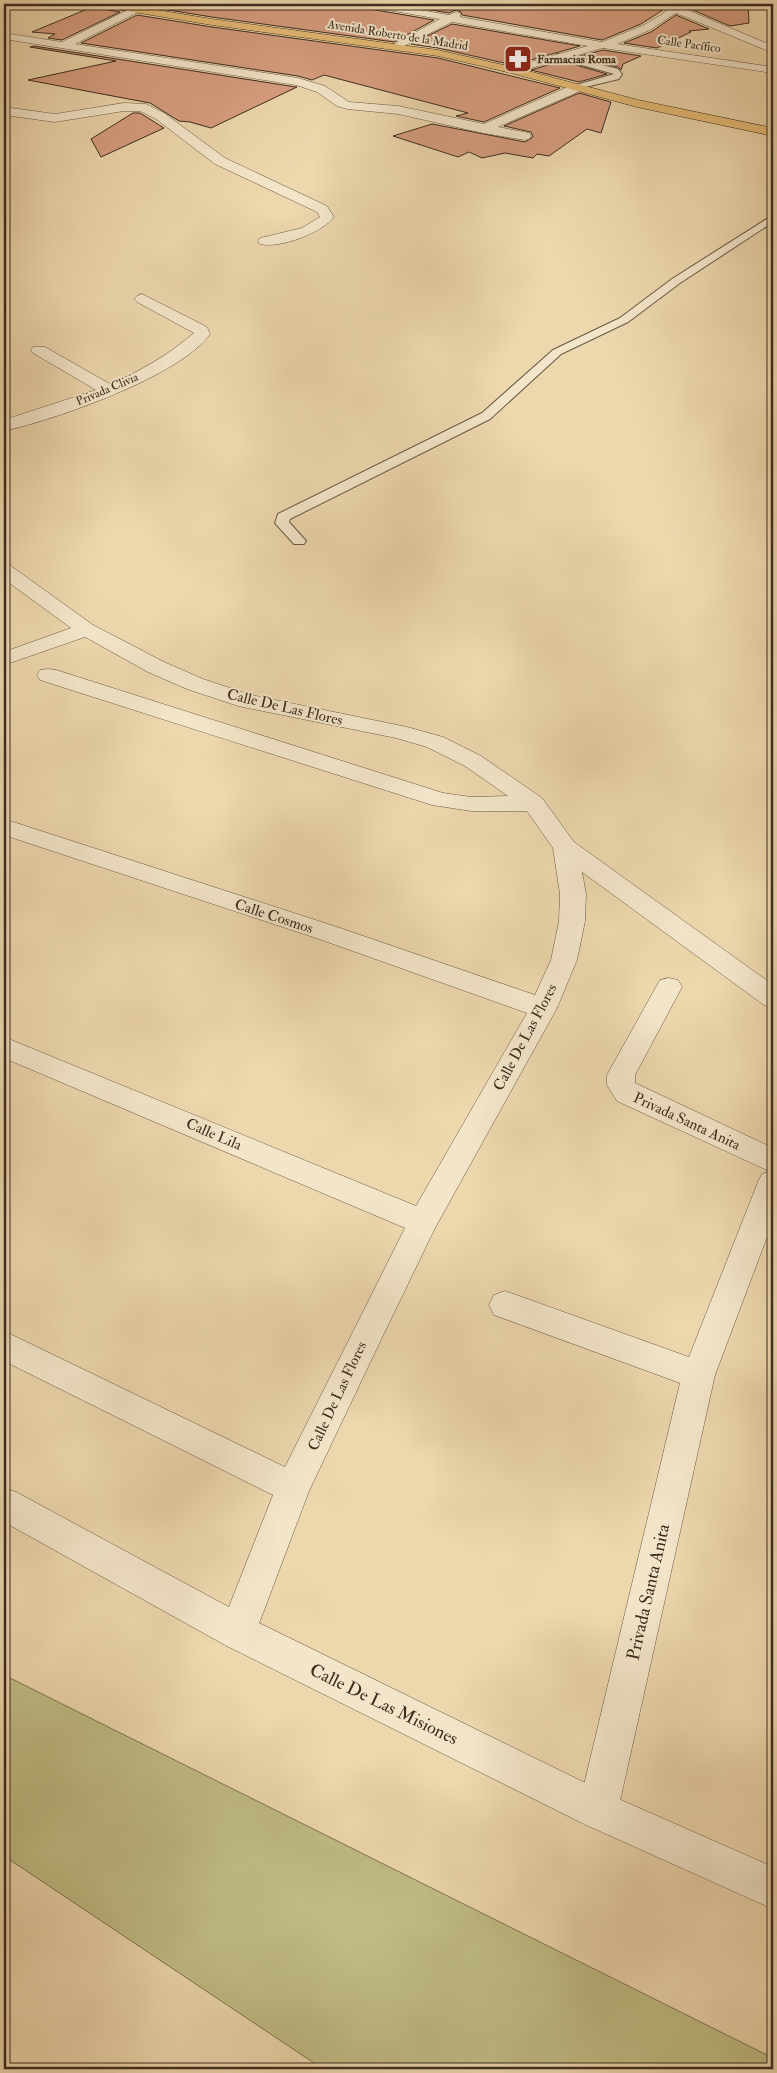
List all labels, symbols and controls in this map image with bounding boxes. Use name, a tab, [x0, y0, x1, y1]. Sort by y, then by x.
street label: Avenida Roberto de la Madrid	[326, 17, 469, 54]
street label: Calle Pacífico	[656, 33, 722, 56]
pharmacy icon: Farmacias Roma	[503, 44, 533, 74]
place label: Farmacias Roma	[537, 52, 617, 67]
street label: Privada Clivia	[74, 369, 142, 409]
street label: Calle De Las Flores	[225, 685, 345, 730]
street label: Calle Cosmos	[232, 895, 316, 938]
street label: Calle De Las Flores	[489, 980, 562, 1094]
street label: Privada Santa Anita	[630, 1088, 744, 1155]
street label: Calle Lila	[183, 1114, 245, 1155]
street label: Calle De Las Flores	[304, 1339, 371, 1454]
street label: Privada Santa Anita	[622, 1521, 675, 1663]
street label: Calle De Las Misiones	[306, 1659, 462, 1750]

